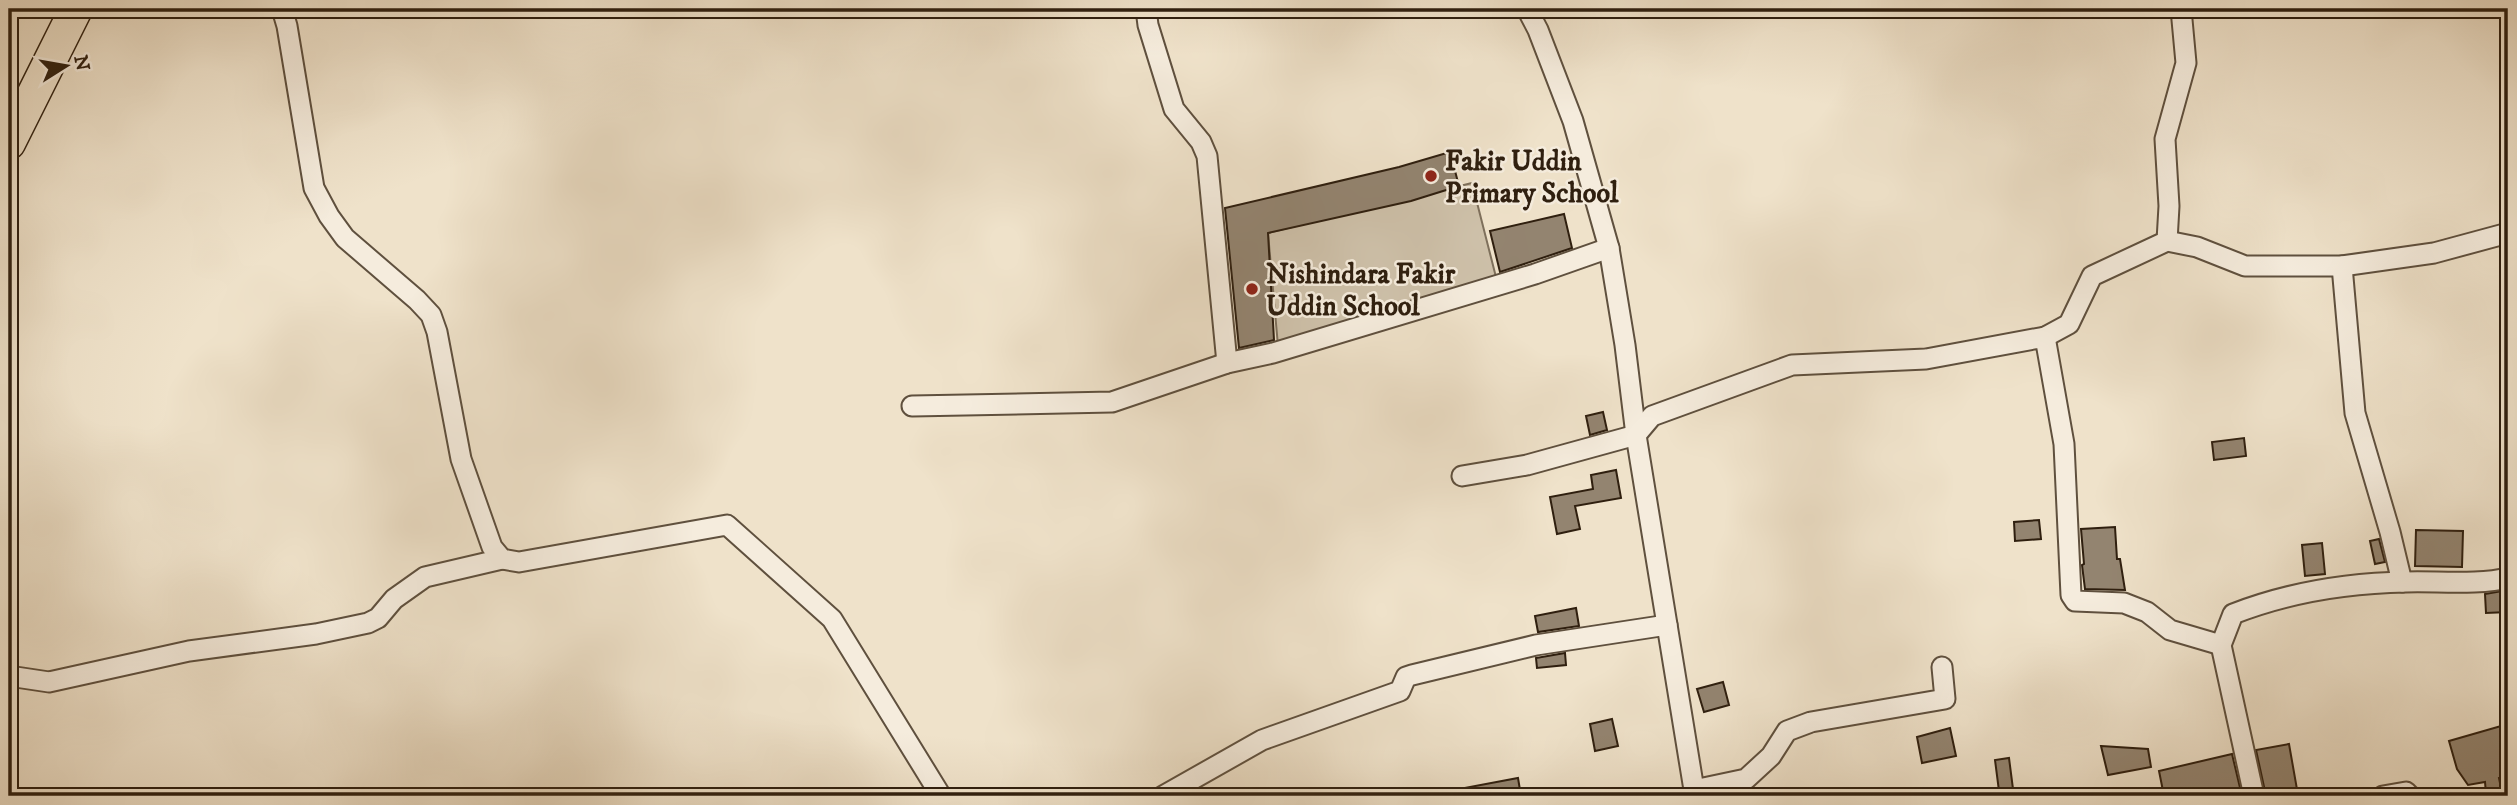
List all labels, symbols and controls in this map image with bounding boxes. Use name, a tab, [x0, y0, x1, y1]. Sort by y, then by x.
north arrow	[32, 32, 102, 102]
text: N	[68, 53, 94, 73]
place label: Fakir Uddin Primary School	[1445, 144, 1619, 211]
marker: Fakir Uddin Primary School	[1423, 168, 1439, 184]
place label: Nishindara Fakir Uddin School	[1266, 257, 1456, 324]
marker: Nishindara Fakir Uddin School	[1244, 281, 1260, 297]

